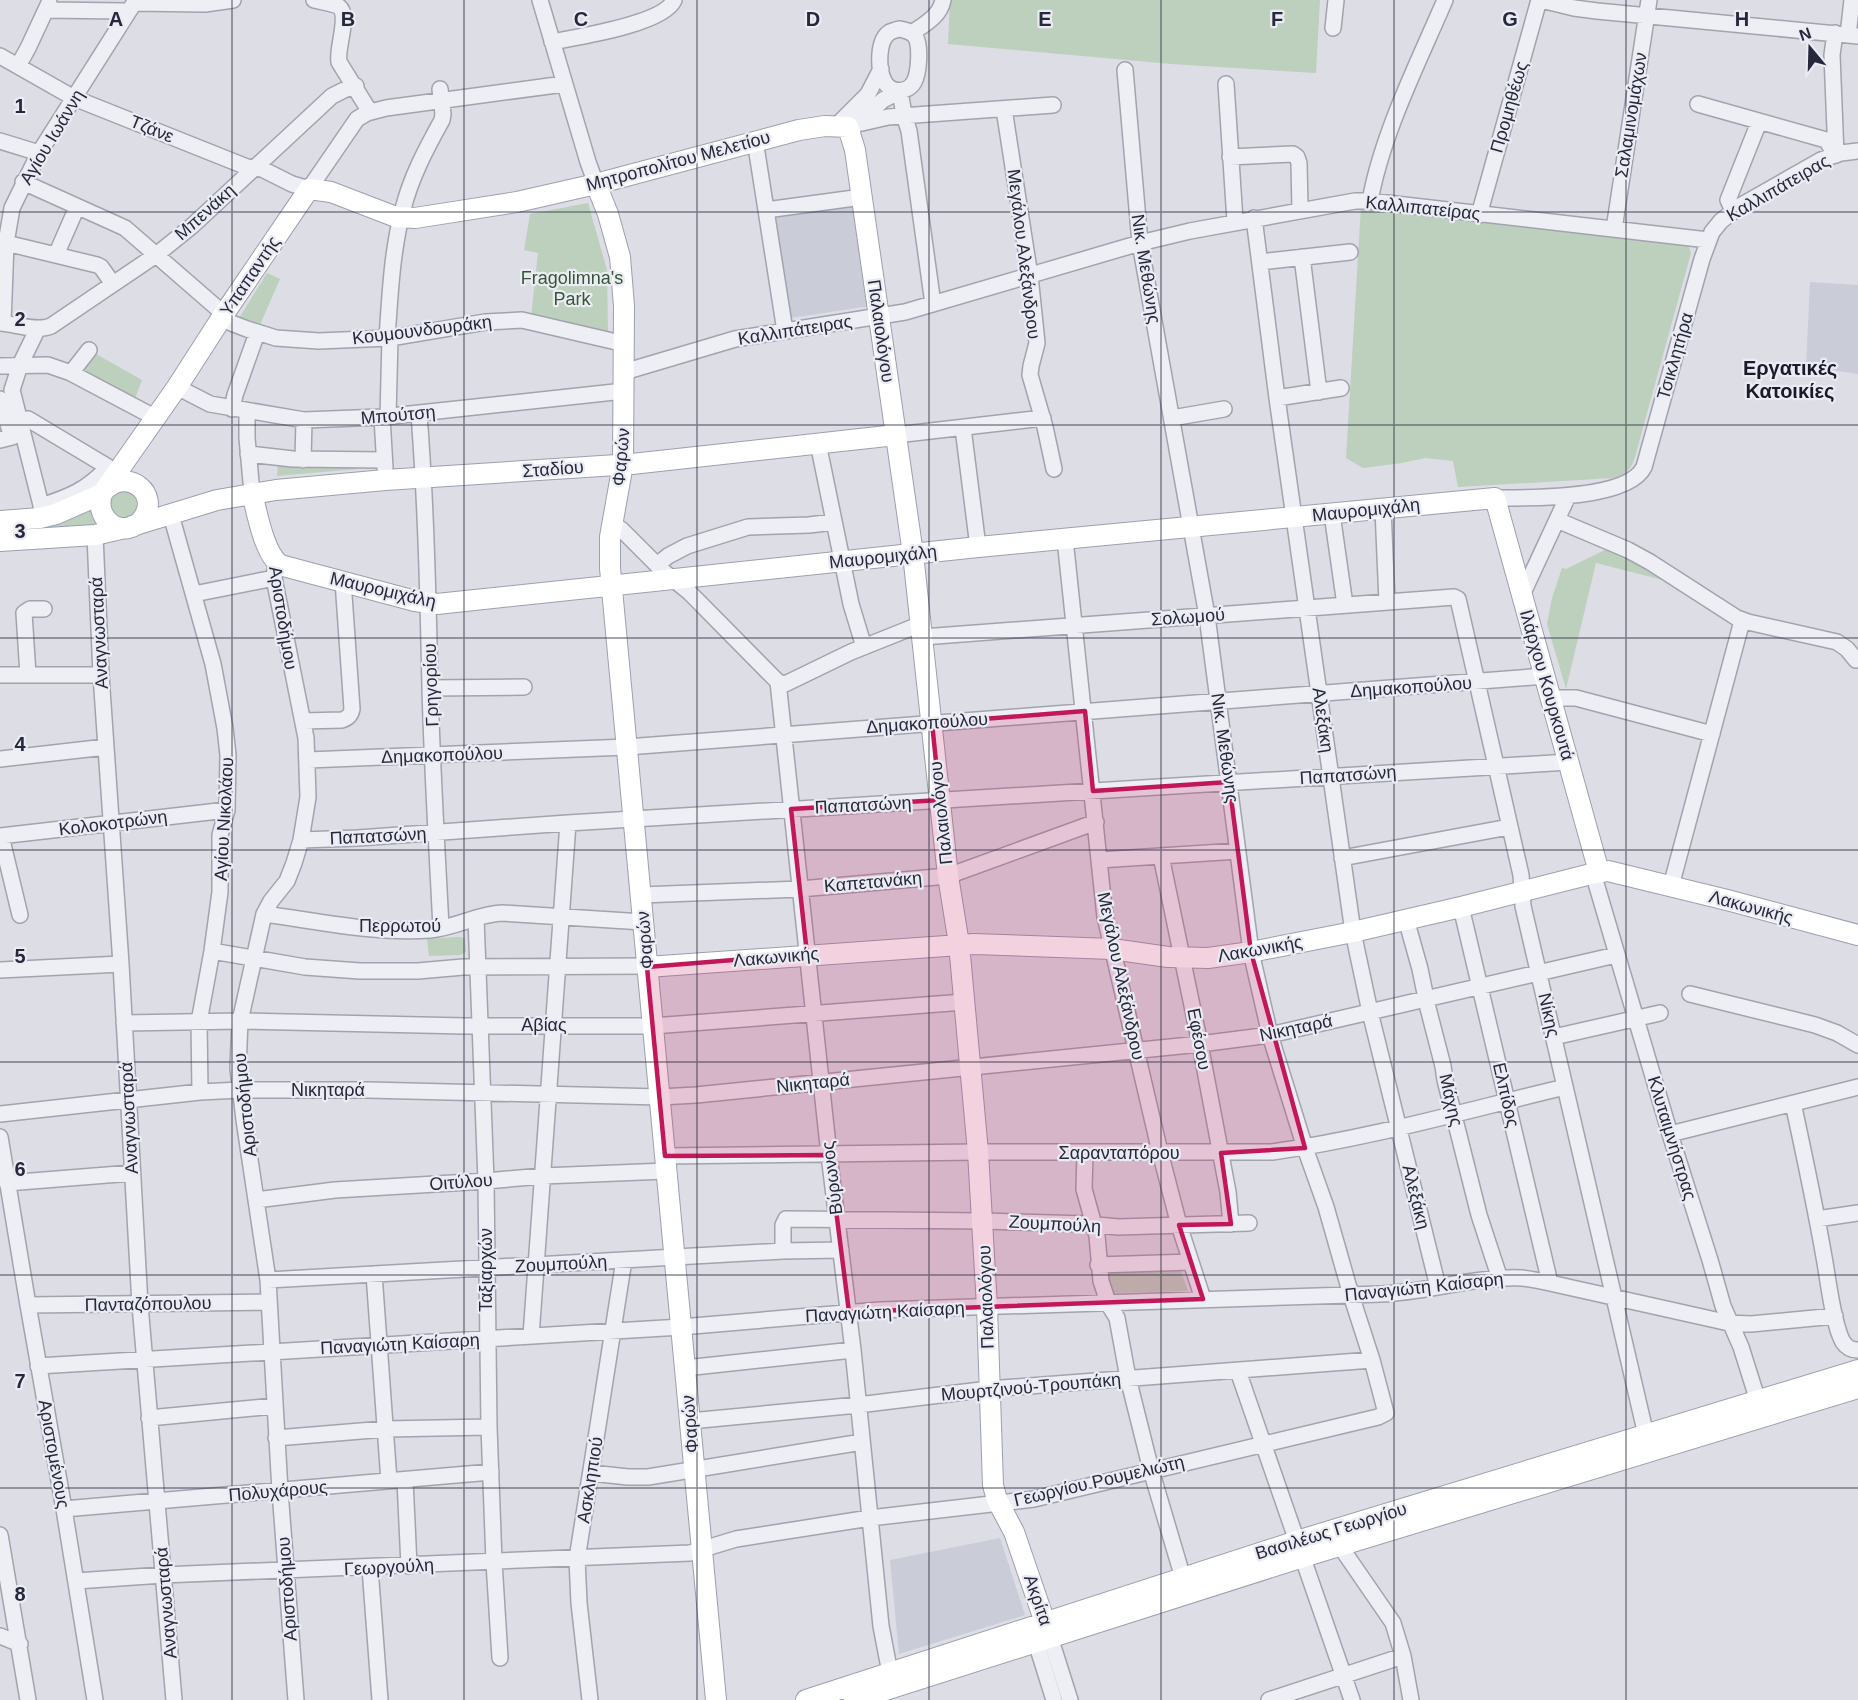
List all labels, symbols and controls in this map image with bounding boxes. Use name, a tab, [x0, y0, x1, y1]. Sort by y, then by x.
text: A	[109, 8, 123, 30]
text: B	[341, 8, 355, 30]
text: C	[574, 8, 588, 30]
text: D	[806, 8, 820, 30]
text: E	[1038, 8, 1052, 30]
text: F	[1271, 8, 1283, 30]
text: G	[1502, 8, 1518, 30]
text: H	[1735, 8, 1749, 30]
north arrow	[1780, 18, 1840, 78]
text: N	[1797, 24, 1814, 44]
street label: Σαλαμινομάχων	[1611, 51, 1651, 179]
street label: Προμηθέως	[1486, 59, 1532, 155]
street label: Αγίου Ιωάννη	[16, 86, 88, 188]
text: 1	[14, 95, 26, 117]
street label: Τζάνε	[127, 111, 177, 147]
street label: Μητροπολίτου Μελετίου	[584, 127, 772, 195]
street label: Καλλιπάτειρας	[1723, 150, 1833, 225]
street label: Μεγάλου Αλεξάνδρου	[1004, 168, 1044, 340]
street label: Μπενάκη	[171, 180, 239, 244]
street label: Καλλιπατείρας	[1365, 192, 1482, 224]
street label: Νικ. Μεθώνης	[1127, 213, 1165, 326]
street label: Υπαπαντής	[216, 232, 284, 320]
park label: Fragolimna's Park	[521, 268, 623, 309]
street label: Παλαιολόγου	[864, 278, 898, 384]
text: 2	[14, 308, 26, 330]
street label: Τσικλητήρα	[1653, 310, 1697, 402]
street label: Καλλιπάτειρας	[737, 311, 854, 349]
street label: Κουμουνδουράκη	[351, 312, 493, 348]
district label: Εργατικές Κατοικίες	[1743, 357, 1837, 402]
street label: Μπούτση	[360, 402, 436, 428]
street label: Φαρών	[609, 427, 633, 487]
street label: Σταδίου	[522, 457, 584, 481]
street label: Μαυρομιχάλη	[1311, 494, 1421, 526]
text: 3	[14, 520, 26, 542]
street label: Μαυρομιχάλη	[828, 541, 938, 573]
street label: Αριστοδήμου	[265, 565, 301, 671]
street label: Μαυρομιχάλη	[328, 568, 438, 612]
street label: Αναγνωσταρά	[86, 576, 112, 690]
street label: Σολωμού	[1150, 604, 1226, 630]
street label: Ιλάρχου Κουρκουτά	[1516, 607, 1578, 763]
street label: Γρηγορίου	[420, 643, 442, 727]
street label: Δημακοπούλου	[1349, 673, 1473, 701]
street label: Αλεξάκη	[1309, 686, 1337, 754]
street label: Νικ. Μεθώνης	[1207, 692, 1243, 805]
street label: Δημακοπούλου	[865, 709, 989, 737]
text: 4	[14, 733, 26, 755]
street label: Δημακοπούλου	[381, 743, 503, 767]
street label: Αγίου Νικολάου	[211, 757, 237, 881]
street label: Παλαιολόγου	[926, 760, 956, 866]
street label: Παπατσώνη	[1299, 762, 1397, 788]
street label: Παπατσώνη	[814, 792, 912, 818]
street label: Κολοκοτρώνη	[58, 806, 168, 840]
street label: Παπατσώνη	[329, 823, 427, 849]
street label: Καπετανάκη	[823, 868, 923, 896]
street label: Λακωνικής	[1707, 886, 1795, 928]
street label: Μεγάλου Αλεξάνδρου	[1093, 890, 1149, 1062]
street label: Φαρών	[633, 910, 657, 970]
street label: Περρωτού	[359, 916, 441, 936]
street label: Λακωνικής	[1216, 932, 1304, 966]
street label: Λακωνικής	[732, 943, 820, 971]
text: 5	[14, 945, 26, 967]
street label: Νίκης	[1534, 991, 1564, 1039]
street label: Εφέσου	[1183, 1006, 1215, 1072]
street label: Νικηταρά	[1258, 1011, 1334, 1045]
street label: Αβίας	[521, 1015, 567, 1035]
street label: Αριστοδήμου	[230, 1052, 260, 1158]
street label: Αναγνωσταρά	[116, 1061, 142, 1175]
street label: Ελπίδος	[1489, 1061, 1523, 1130]
street label: Νικηταρά	[775, 1069, 851, 1097]
street label: Μάχης	[1435, 1072, 1467, 1129]
street label: Κλυταιμνήστρας	[1644, 1074, 1700, 1203]
street label: Νικηταρά	[291, 1080, 365, 1100]
street label: Βύρωνος	[818, 1140, 846, 1216]
street label: Σαρανταπόρου	[1059, 1143, 1179, 1163]
text: 6	[14, 1158, 26, 1180]
street label: Αλεξάκη	[1398, 1163, 1434, 1231]
street label: Οιτύλου	[429, 1170, 493, 1194]
street label: Ζουμπούλη	[1008, 1212, 1102, 1236]
street label: Ταξιαρχών	[476, 1228, 496, 1312]
street label: Παλαιολόγου	[974, 1245, 998, 1349]
street label: Ζουμπούλη	[514, 1252, 608, 1276]
street label: Παναγιώτη Καίσαρη	[1344, 1269, 1504, 1305]
street label: Πανταζόπουλου	[84, 1293, 212, 1315]
street label: Παναγιώτη Καίσαρη	[805, 1298, 965, 1326]
street label: Παναγιώτη Καίσαρη	[320, 1330, 480, 1358]
street label: Μουρτζινού-Τρουπάκη	[940, 1369, 1122, 1405]
text: 7	[14, 1370, 26, 1392]
street label: Φαρών	[678, 1394, 702, 1454]
street label: Αριστομένους	[35, 1398, 73, 1510]
street label: Ασκληπιού	[573, 1435, 607, 1525]
street label: Γεωργίου Ρουμελιώτη	[1012, 1452, 1186, 1510]
street label: Πολυχάρους	[228, 1477, 329, 1505]
street label: Βασιλέως Γεωργίου	[1253, 1498, 1409, 1564]
street label: Αριστοδήμου	[273, 1536, 301, 1642]
street label: Αναγνωσταρά	[151, 1546, 181, 1660]
street label: Γεωργούλη	[343, 1555, 435, 1579]
street label: Ακρίτα	[1020, 1572, 1056, 1628]
text: 8	[14, 1583, 26, 1605]

